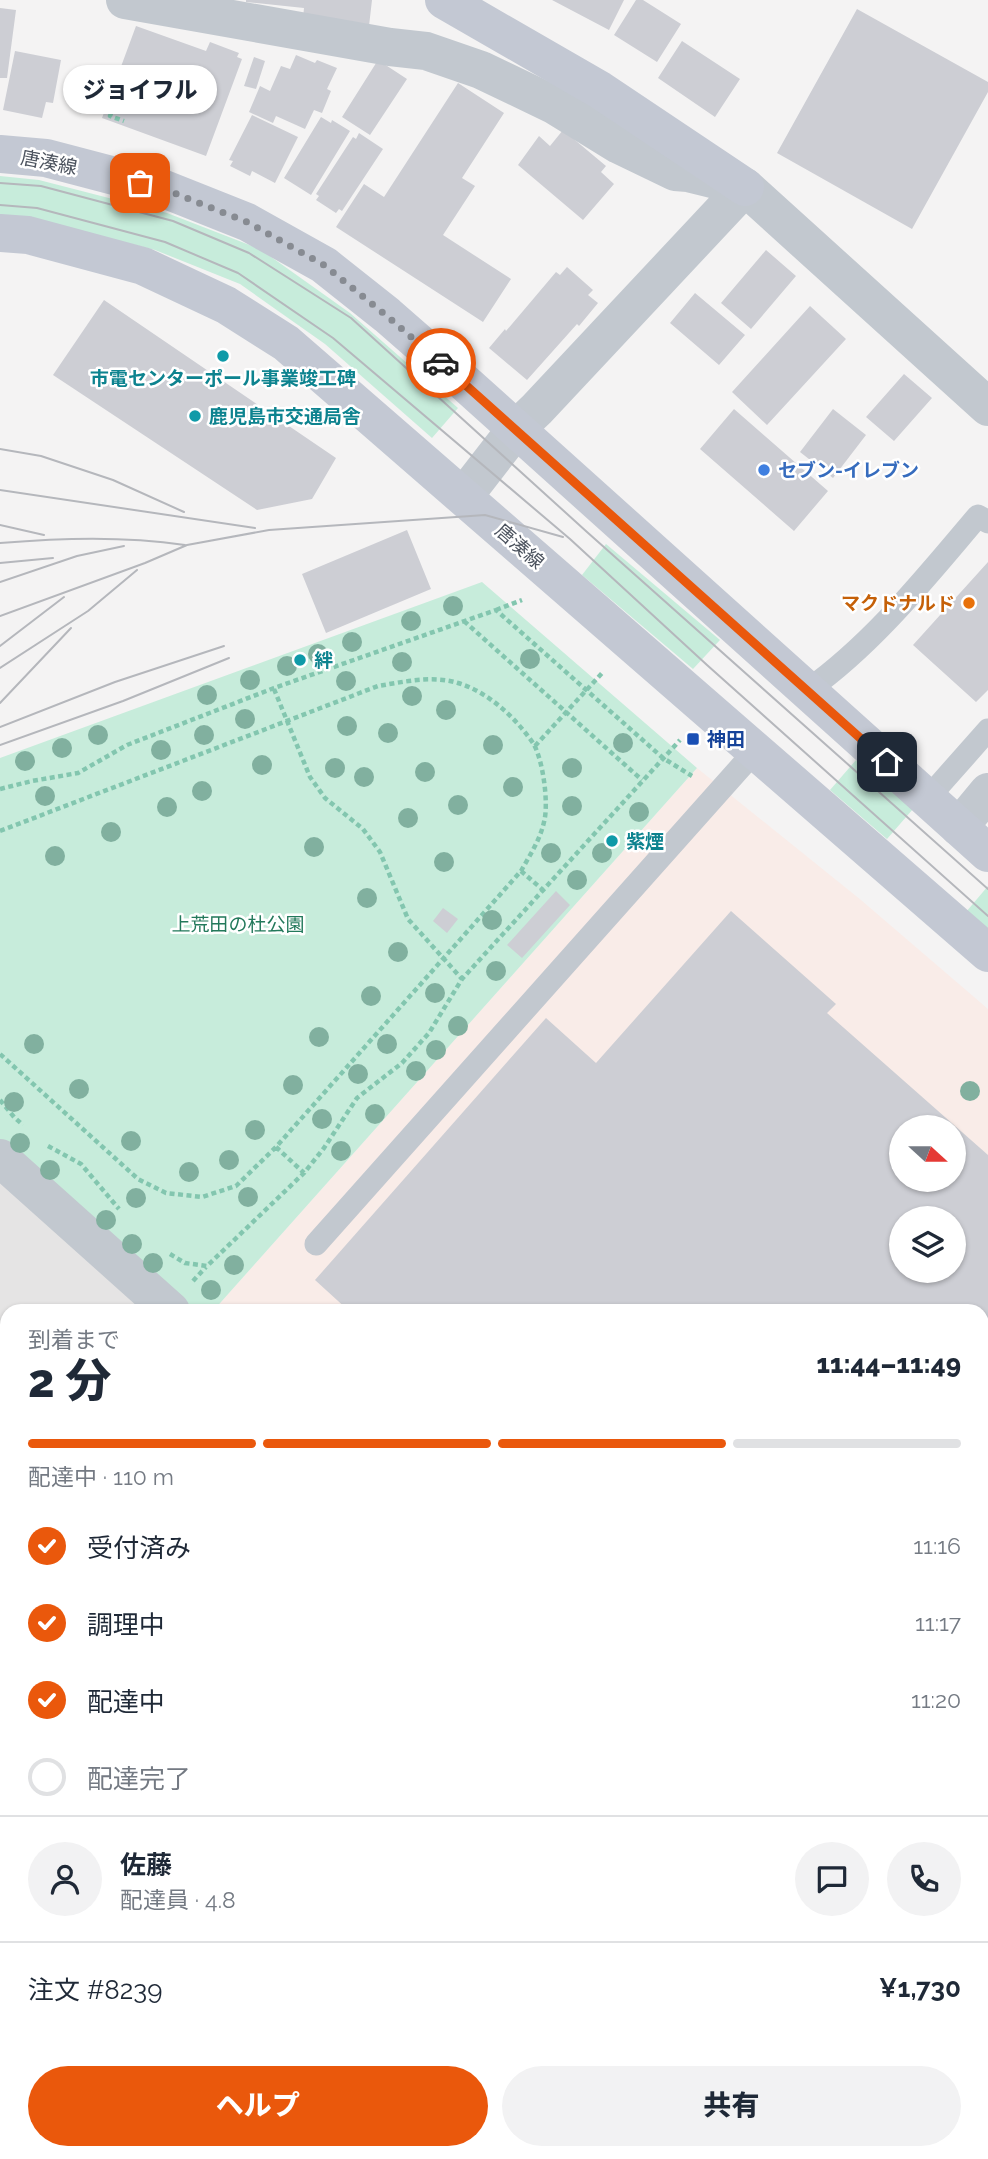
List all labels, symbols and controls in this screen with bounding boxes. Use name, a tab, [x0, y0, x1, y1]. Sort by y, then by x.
callout: ジョイフル	[63, 64, 217, 113]
text: ジョイフル	[83, 76, 198, 103]
street label: 唐湊線	[19, 146, 79, 178]
pin	[110, 153, 170, 213]
icon: bag	[121, 164, 159, 202]
courier	[406, 328, 476, 398]
icon: car	[422, 344, 460, 382]
marker: 市電センターポール事業竣工碑	[215, 348, 231, 364]
place label: 市電センターポール事業竣工碑	[90, 367, 356, 389]
place label: 鹿児島市交通局舎	[209, 405, 361, 427]
marker: 鹿児島市交通局舎	[187, 408, 203, 424]
place label: セブン-イレブン	[778, 459, 919, 481]
marker: セブン-イレブン	[756, 462, 772, 478]
street label: 唐湊線	[491, 519, 549, 573]
place label: マクドナルド	[841, 592, 955, 614]
marker: マクドナルド	[961, 595, 977, 611]
place label: 絆	[314, 649, 333, 671]
marker: 絆	[292, 652, 308, 668]
place label: 神田	[707, 728, 745, 750]
marker: 神田	[685, 731, 701, 747]
pin	[857, 732, 917, 792]
icon: home	[868, 743, 906, 781]
place label: 紫煙	[626, 830, 664, 852]
marker: 紫煙	[604, 833, 620, 849]
park label: 上荒田の杜公園	[171, 913, 305, 935]
north arrow	[889, 1115, 966, 1192]
map controls	[889, 1115, 966, 1283]
button: layers	[889, 1206, 966, 1283]
text: 到着まで	[28, 1326, 120, 1353]
text: 11:44–11:49	[816, 1349, 961, 1379]
text: 2 分	[28, 1354, 111, 1408]
text: 配達中 · 110 m	[28, 1463, 174, 1490]
icon: check	[28, 1527, 66, 1565]
text: 11:16	[913, 1532, 961, 1559]
text: 受付済み	[87, 1533, 191, 1563]
icon: check	[28, 1604, 66, 1642]
text: 11:17	[915, 1609, 961, 1636]
text: 調理中	[87, 1610, 165, 1640]
icon: check	[28, 1681, 66, 1719]
text: 11:20	[911, 1686, 961, 1713]
text: 配達中	[87, 1687, 165, 1717]
text: 配達完了	[87, 1764, 191, 1794]
button: person	[28, 1842, 102, 1916]
button: chat	[795, 1842, 869, 1916]
button: phone	[887, 1842, 961, 1916]
text: 佐藤	[120, 1850, 172, 1880]
text: 配達員 · 4.8	[120, 1886, 236, 1913]
text: ¥1,730	[879, 1973, 961, 2003]
text: 注文 #8239	[28, 1975, 162, 2005]
button: ヘルプ	[28, 2066, 488, 2146]
button: 共有	[502, 2066, 961, 2146]

